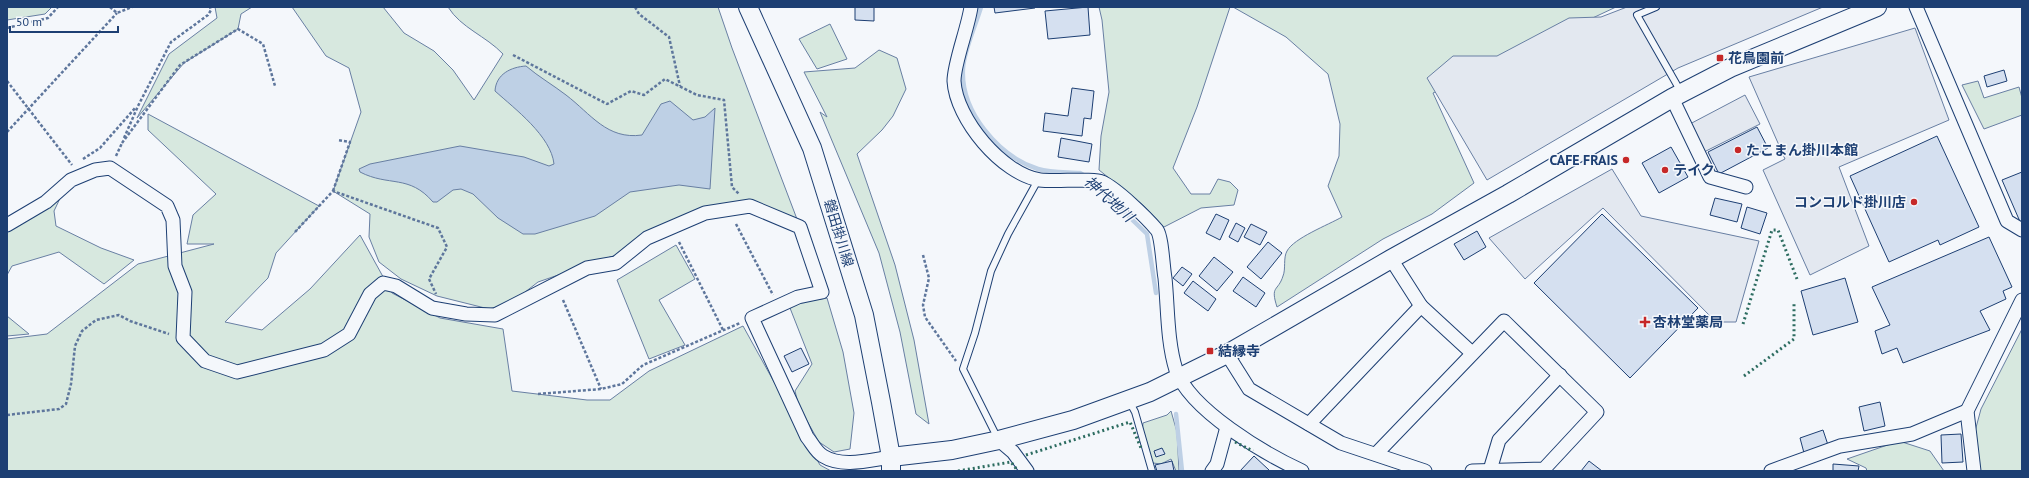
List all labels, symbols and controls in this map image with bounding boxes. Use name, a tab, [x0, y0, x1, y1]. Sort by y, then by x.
scale bar	[10, 8, 118, 34]
text: 50 m	[16, 14, 42, 29]
place label: 花鳥園前	[1728, 49, 1784, 67]
marker: 花鳥園前	[1715, 53, 1725, 63]
place label: たこまん掛川本館	[1746, 141, 1858, 159]
marker: たこまん掛川本館	[1733, 145, 1743, 155]
place label: CAFE FRAIS	[1549, 151, 1618, 169]
marker: CAFE FRAIS	[1621, 155, 1631, 165]
place label: テイク	[1673, 161, 1715, 179]
marker: テイク	[1660, 165, 1670, 175]
water label: 神代地川	[1081, 171, 1139, 227]
place label: コンコルド掛川店	[1794, 193, 1906, 211]
street label: 磐田掛川線	[820, 197, 858, 269]
marker: コンコルド掛川店	[1909, 197, 1919, 207]
place label: 杏林堂薬局	[1653, 313, 1723, 331]
marker: 杏林堂薬局	[1640, 317, 1650, 327]
place label: 結縁寺	[1218, 342, 1260, 360]
marker: 結縁寺	[1205, 346, 1215, 356]

